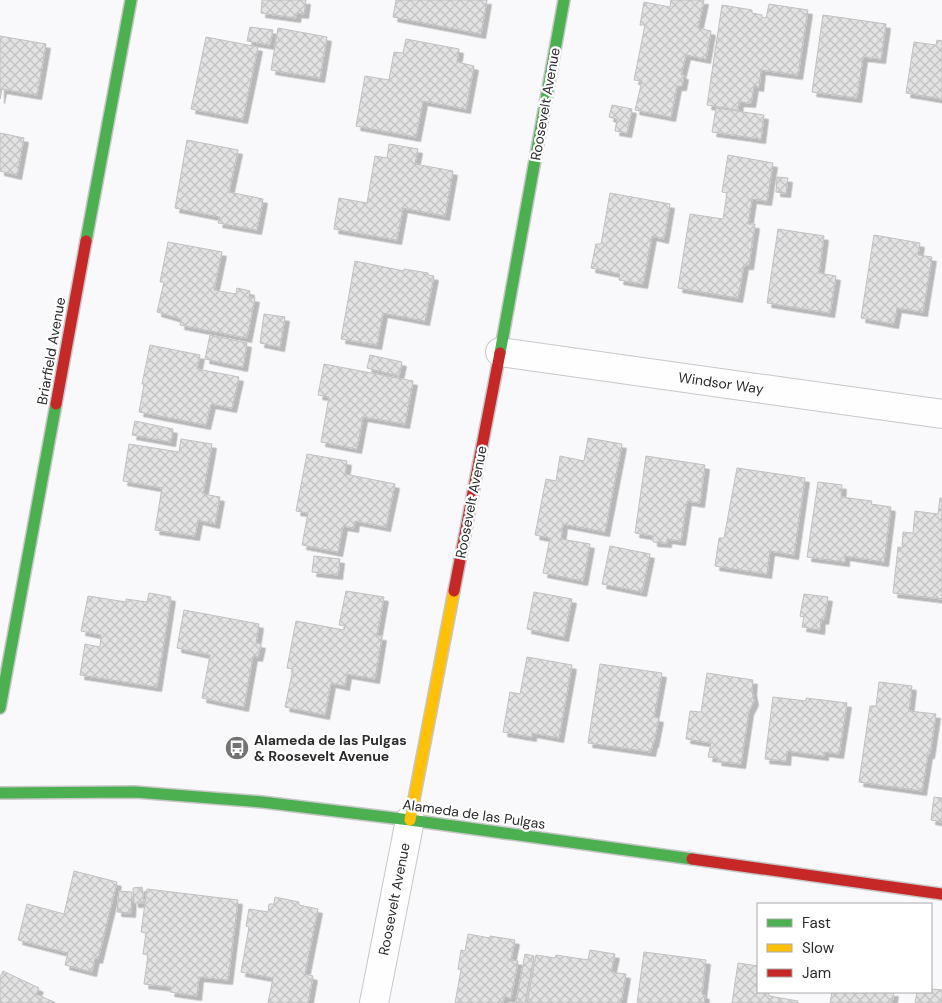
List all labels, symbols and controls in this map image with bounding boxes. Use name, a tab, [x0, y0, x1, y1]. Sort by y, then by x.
street label: Roosevelt Avenue	[526, 46, 564, 162]
street label: Briarfield Avenue	[33, 296, 69, 406]
street label: Windsor Way	[677, 368, 765, 398]
street label: Roosevelt Avenue	[451, 444, 491, 560]
place label: Alameda de las Pulgas & Roosevelt Avenue	[254, 731, 407, 765]
bus stop icon: Alameda de las Pulgas & Roosevelt Avenue	[224, 735, 250, 761]
street label: Alameda de las Pulgas	[401, 795, 547, 833]
street label: Roosevelt Avenue	[374, 841, 414, 957]
legend	[757, 903, 932, 993]
text: Fast	[802, 913, 831, 933]
text: Slow	[802, 938, 835, 958]
text: Jam	[802, 963, 831, 983]

